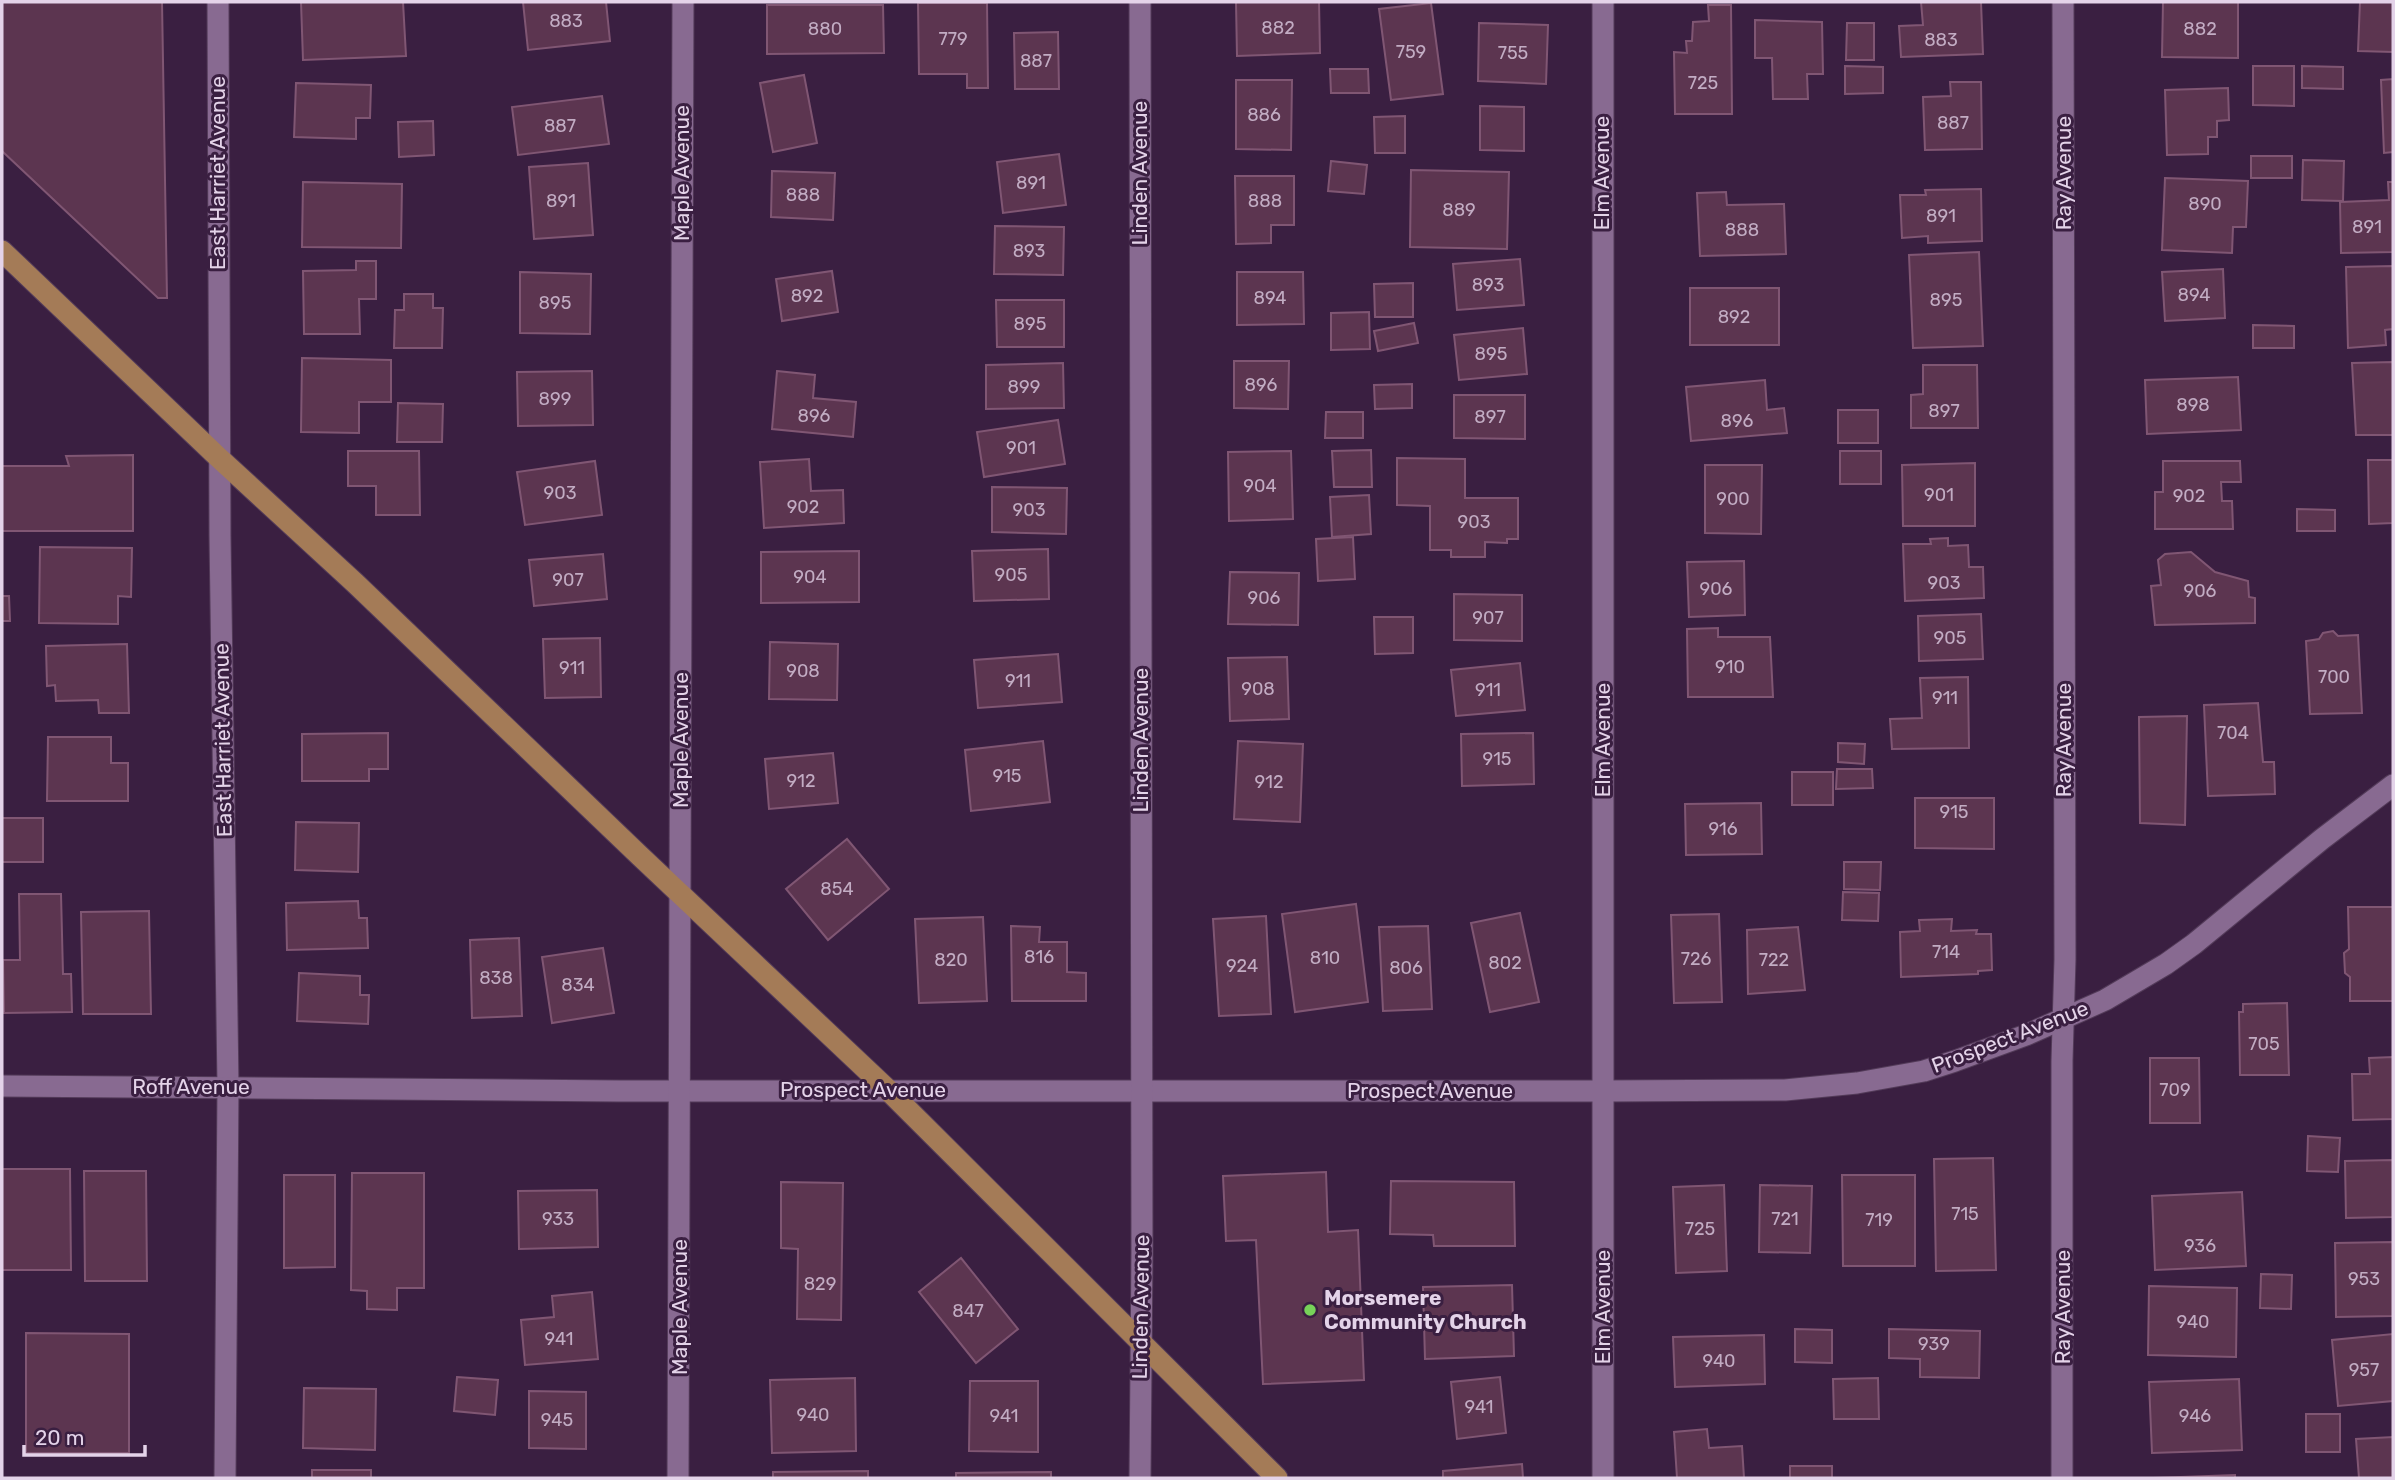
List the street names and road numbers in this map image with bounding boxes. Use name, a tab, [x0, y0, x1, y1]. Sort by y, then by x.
street label: East Harriet Avenue	[205, 76, 230, 270]
street label: Linden Avenue	[1127, 101, 1152, 245]
street label: Maple Avenue	[669, 105, 694, 241]
street label: Elm Avenue	[1589, 116, 1614, 230]
street label: Ray Avenue	[2051, 116, 2076, 230]
street label: East Harriet Avenue	[208, 643, 237, 837]
street label: Linden Avenue	[1128, 668, 1153, 812]
street label: Maple Avenue	[668, 672, 693, 808]
street label: Elm Avenue	[1590, 683, 1615, 797]
street label: Ray Avenue	[2051, 683, 2076, 797]
street label: Prospect Avenue	[1928, 995, 2092, 1078]
street label: Roff Avenue	[132, 1074, 250, 1099]
street label: Prospect Avenue	[780, 1077, 946, 1102]
street label: Prospect Avenue	[1347, 1078, 1513, 1103]
street label: Linden Avenue	[1127, 1234, 1154, 1380]
street label: Maple Avenue	[667, 1239, 692, 1375]
street label: Elm Avenue	[1590, 1250, 1615, 1364]
street label: Ray Avenue	[2050, 1250, 2075, 1364]

